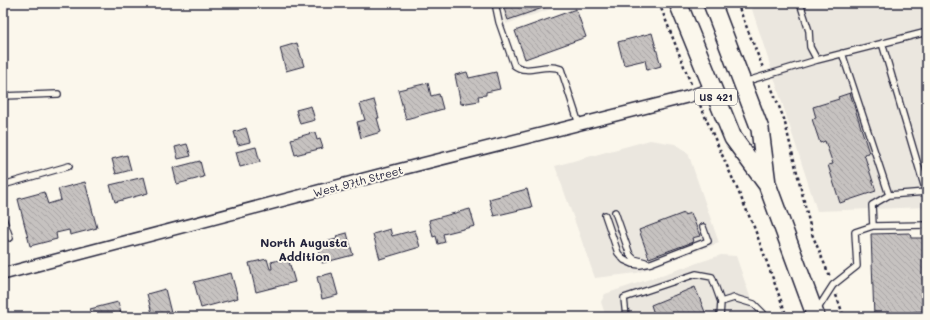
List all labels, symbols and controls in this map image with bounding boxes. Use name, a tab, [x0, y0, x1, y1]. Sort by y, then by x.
road number: US 421	[695, 89, 737, 105]
street label: West 97th Street	[311, 162, 405, 200]
district label: North Augusta Addition	[260, 234, 348, 264]

